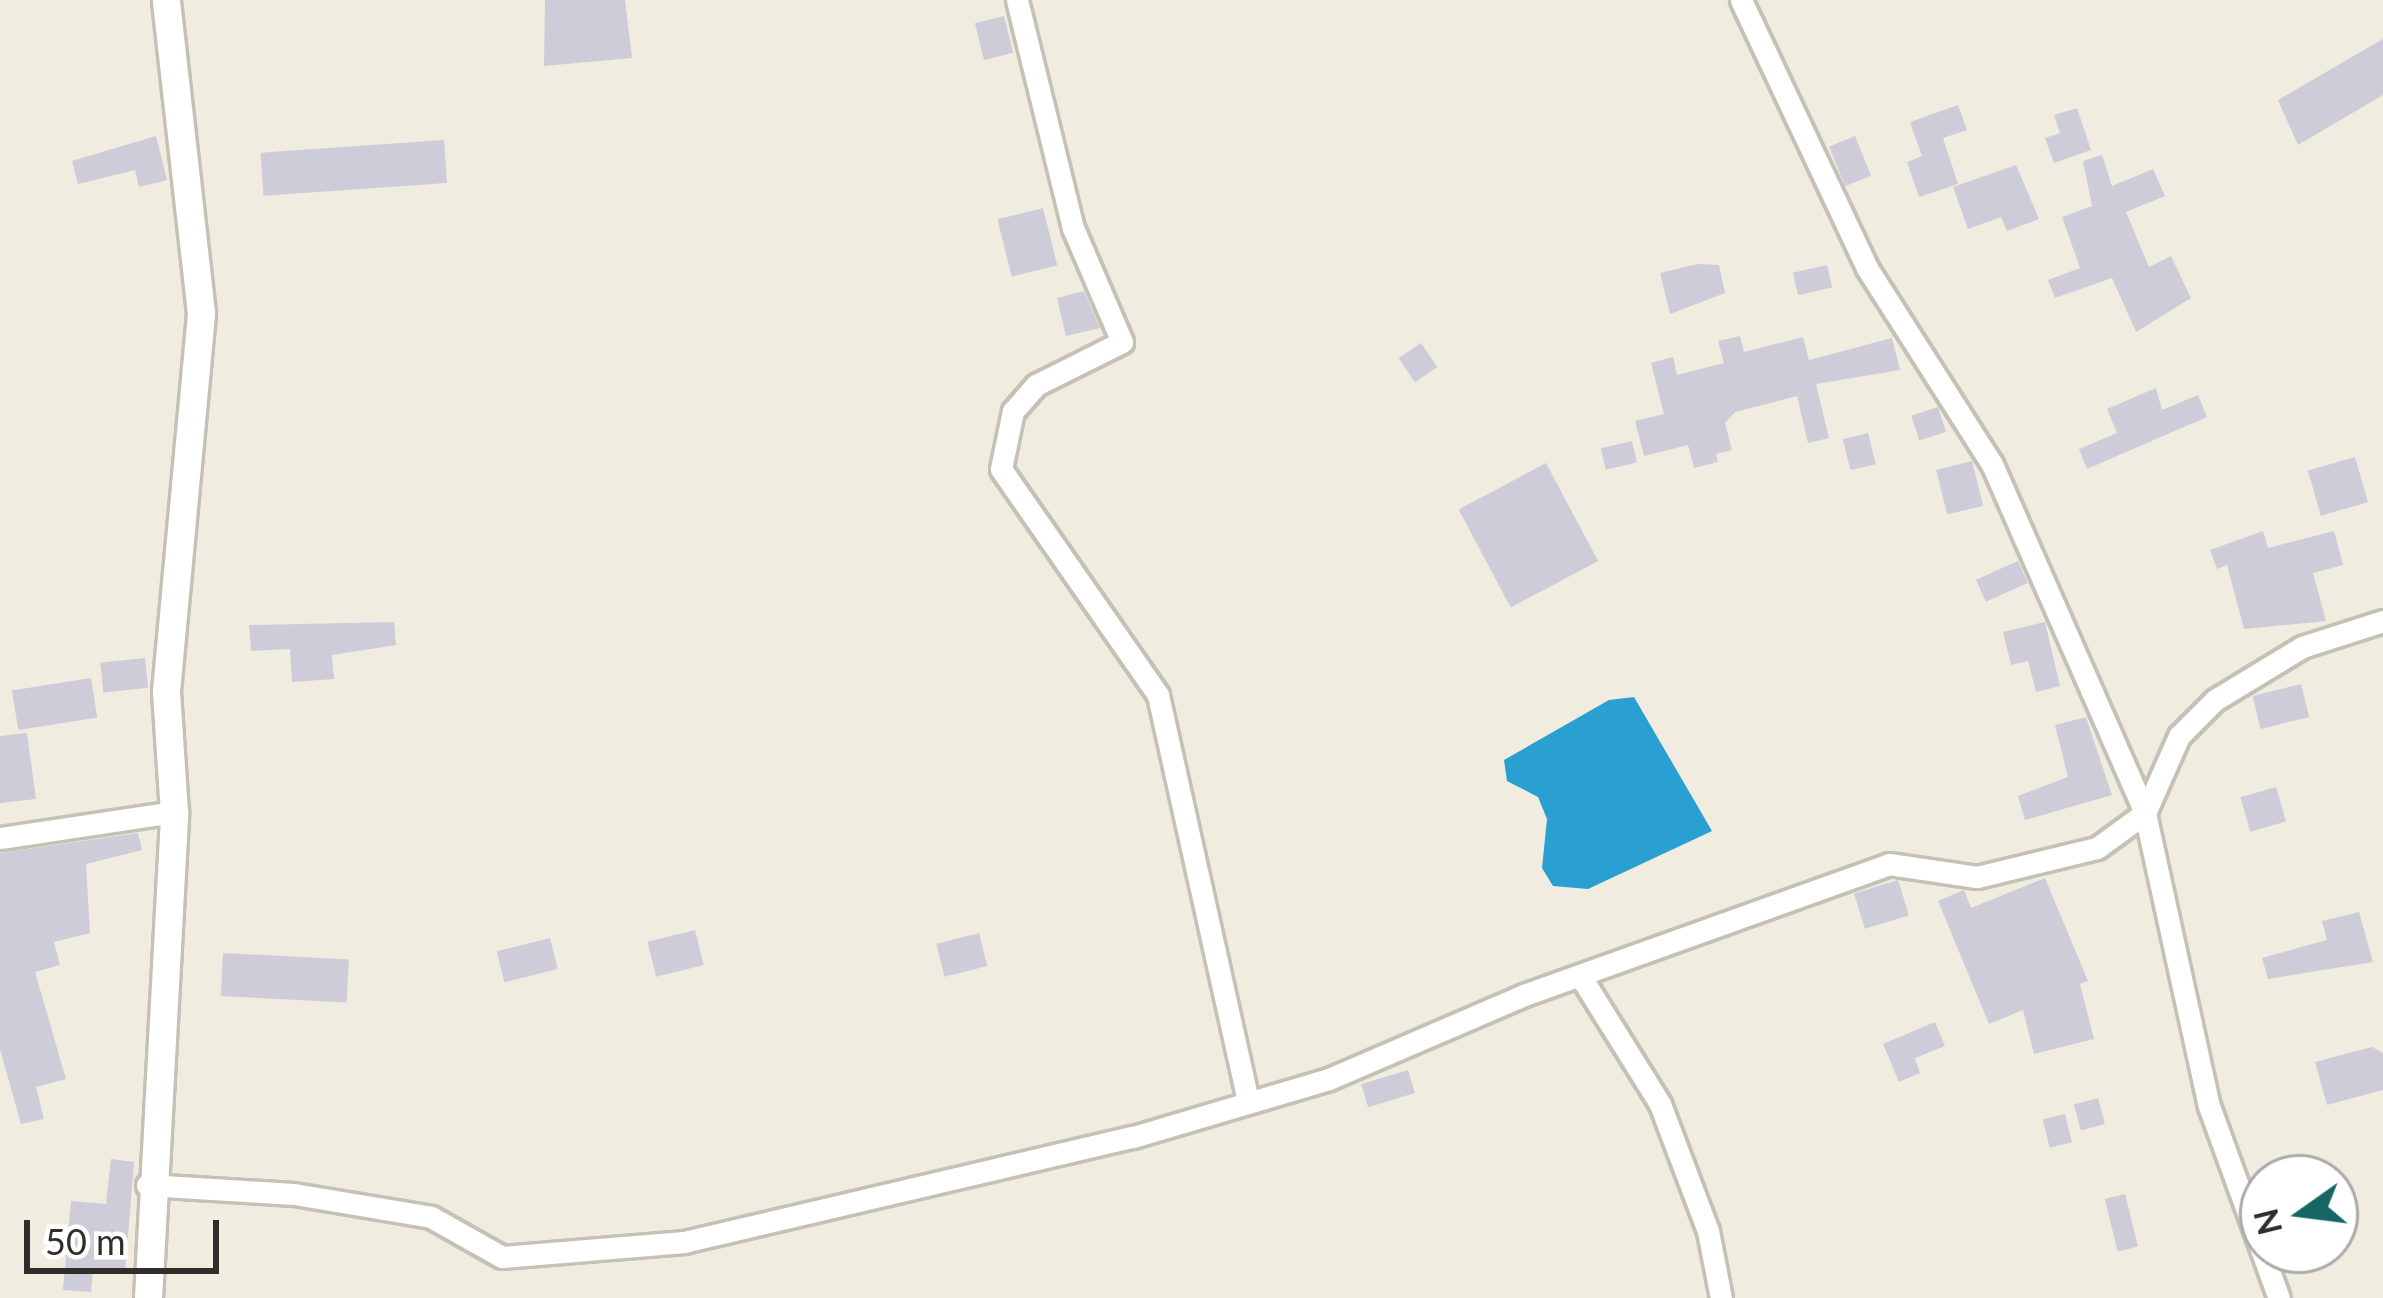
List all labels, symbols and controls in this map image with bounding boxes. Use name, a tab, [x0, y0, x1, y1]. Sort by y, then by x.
north arrow	[2239, 1154, 2359, 1274]
scale bar	[30, 1196, 225, 1270]
text: N	[2244, 1205, 2289, 1239]
text: 50 m	[45, 1219, 126, 1263]

